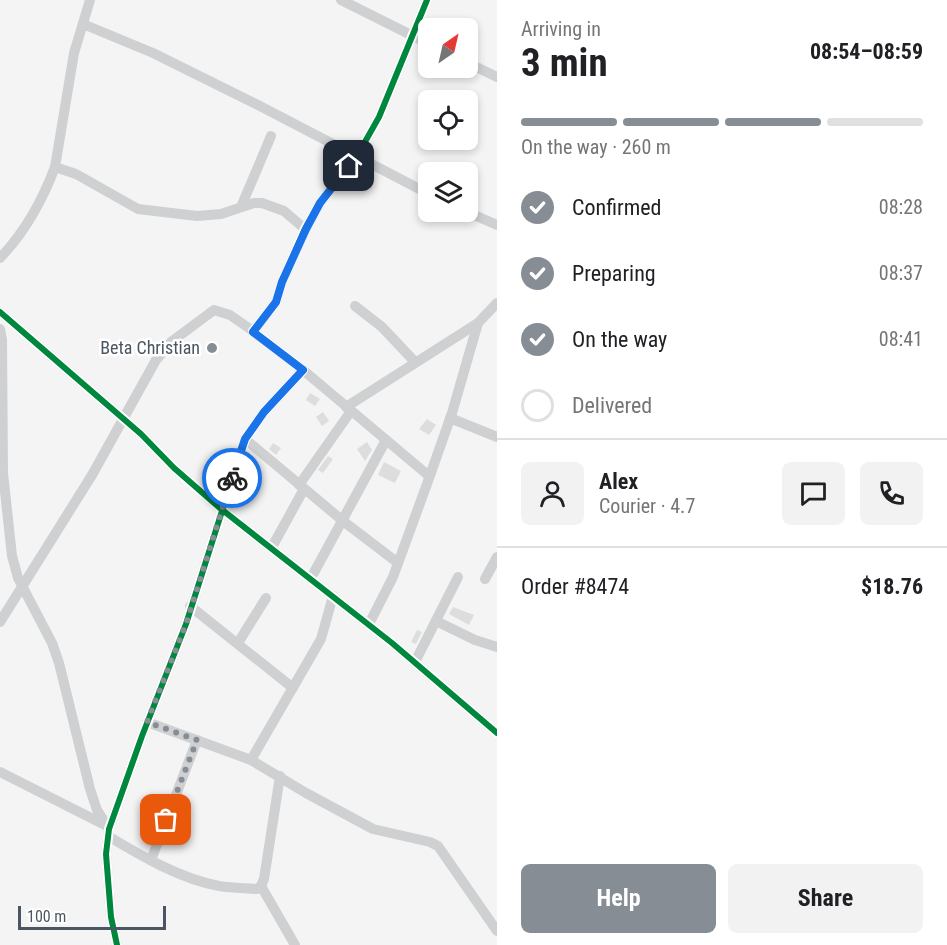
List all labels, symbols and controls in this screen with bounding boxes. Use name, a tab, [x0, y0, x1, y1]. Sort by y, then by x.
text: Arriving in	[521, 17, 601, 41]
north arrow	[418, 18, 478, 78]
map controls	[418, 18, 478, 222]
text: 08:54–08:59	[810, 39, 923, 64]
text: 3 min	[521, 40, 608, 86]
button: locate	[418, 90, 478, 150]
text: On the way · 260 m	[521, 135, 671, 159]
pin	[323, 140, 374, 191]
icon: home	[332, 149, 365, 182]
button: layers	[418, 162, 478, 222]
icon: check	[521, 191, 554, 224]
text: Confirmed	[572, 195, 661, 220]
text: 08:28	[879, 195, 923, 219]
icon: check	[521, 257, 554, 290]
text: Preparing	[572, 261, 656, 286]
text: 08:37	[879, 261, 923, 285]
icon: check	[521, 323, 554, 356]
text: On the way	[572, 327, 667, 352]
text: 08:41	[879, 327, 923, 351]
place label: Beta Christian	[100, 337, 200, 358]
marker: Beta Christian	[205, 341, 219, 355]
text: Delivered	[572, 393, 652, 418]
courier	[202, 448, 262, 508]
icon: bike	[216, 462, 249, 495]
button: person	[521, 462, 584, 525]
button: chat	[782, 462, 845, 525]
button: phone	[860, 462, 923, 525]
text: Alex	[599, 469, 638, 494]
text: Courier · 4.7	[599, 494, 695, 518]
text: Order #8474	[521, 574, 629, 599]
text: $18.76	[861, 574, 923, 599]
pin	[140, 794, 191, 845]
icon: bag	[149, 803, 182, 836]
button: Help	[521, 864, 716, 933]
button: Share	[728, 864, 923, 933]
scale bar	[18, 903, 166, 930]
text: 100 m	[27, 907, 66, 926]

